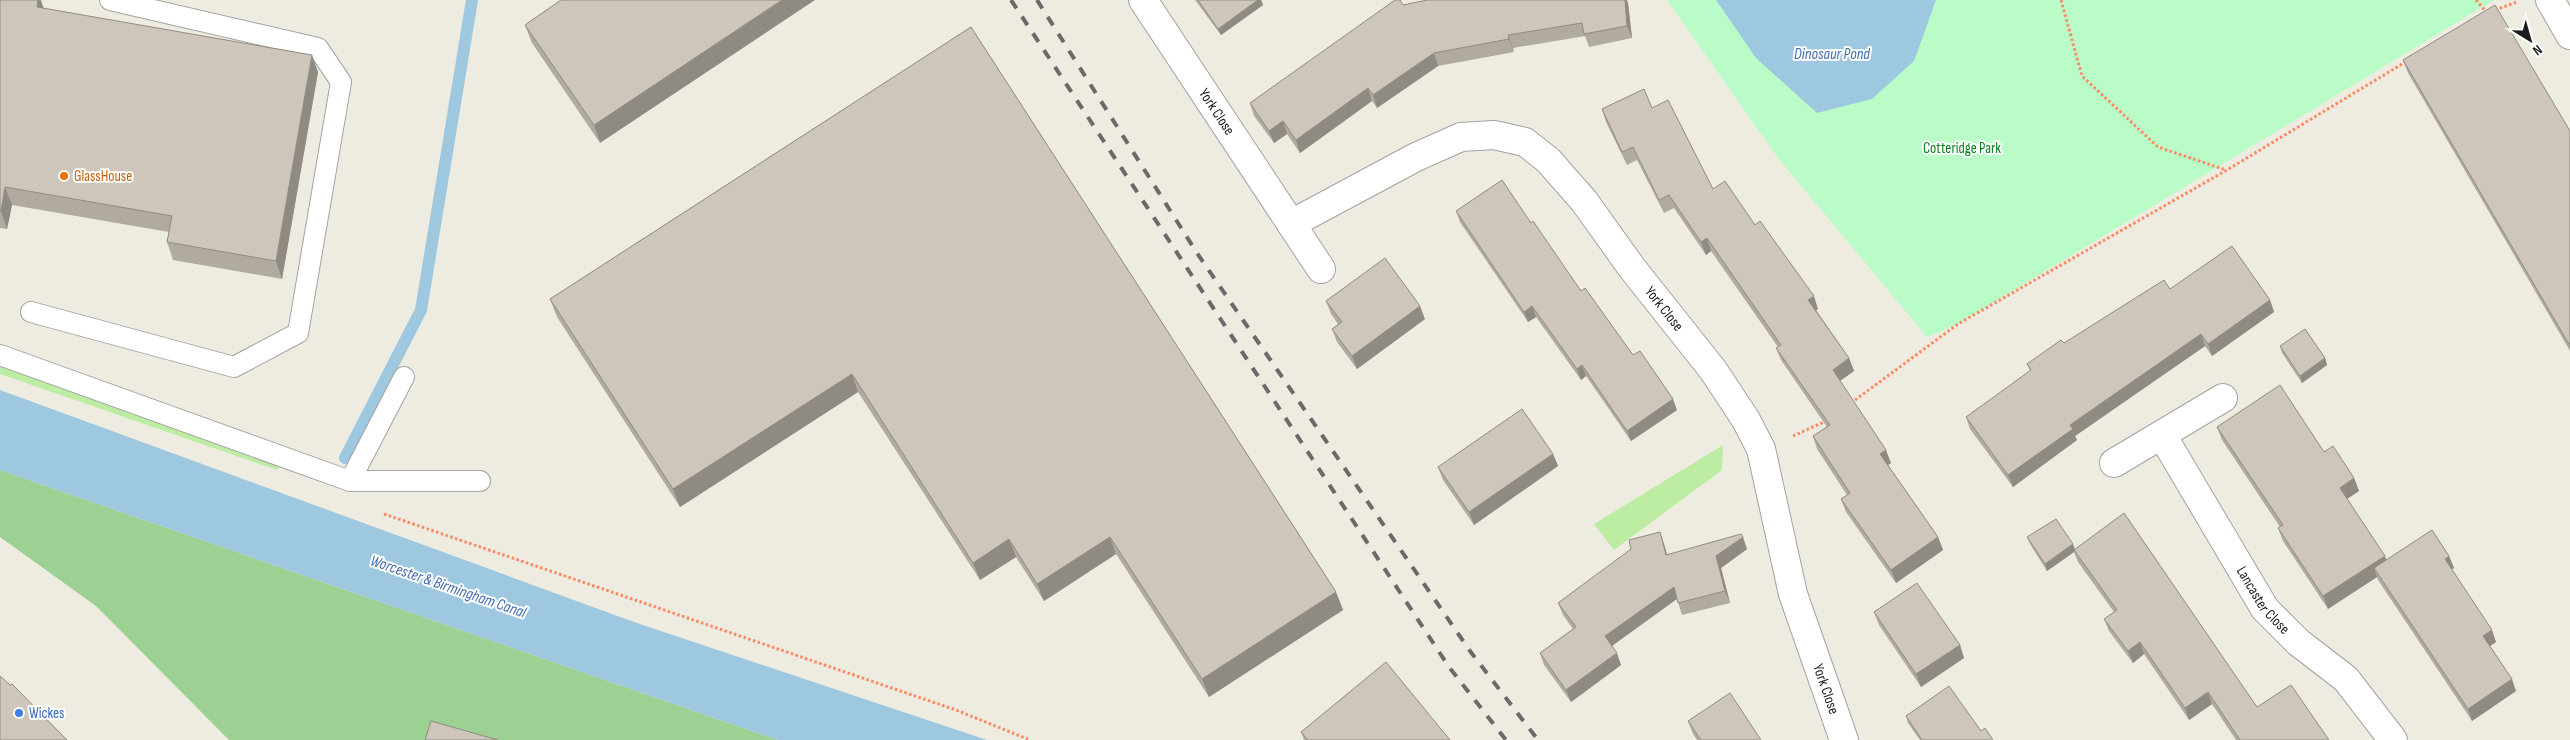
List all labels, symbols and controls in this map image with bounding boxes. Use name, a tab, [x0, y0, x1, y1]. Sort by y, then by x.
north arrow	[2505, 15, 2555, 65]
text: N	[2529, 41, 2546, 59]
water label: Dinosaur Pond	[1794, 45, 1870, 64]
street label: York Close	[1195, 85, 1239, 139]
park label: Cotteridge Park	[1923, 139, 2001, 158]
place label: GlassHouse	[74, 167, 132, 186]
marker: GlassHouse	[58, 170, 70, 182]
street label: York Close	[1641, 282, 1688, 335]
water label: Worcester & Birmingham Canal	[368, 551, 529, 623]
street label: Lancaster Close	[2232, 563, 2294, 638]
street label: York Close	[1809, 661, 1844, 717]
place label: Wickes	[29, 704, 64, 723]
marker: Wickes	[13, 707, 25, 719]

